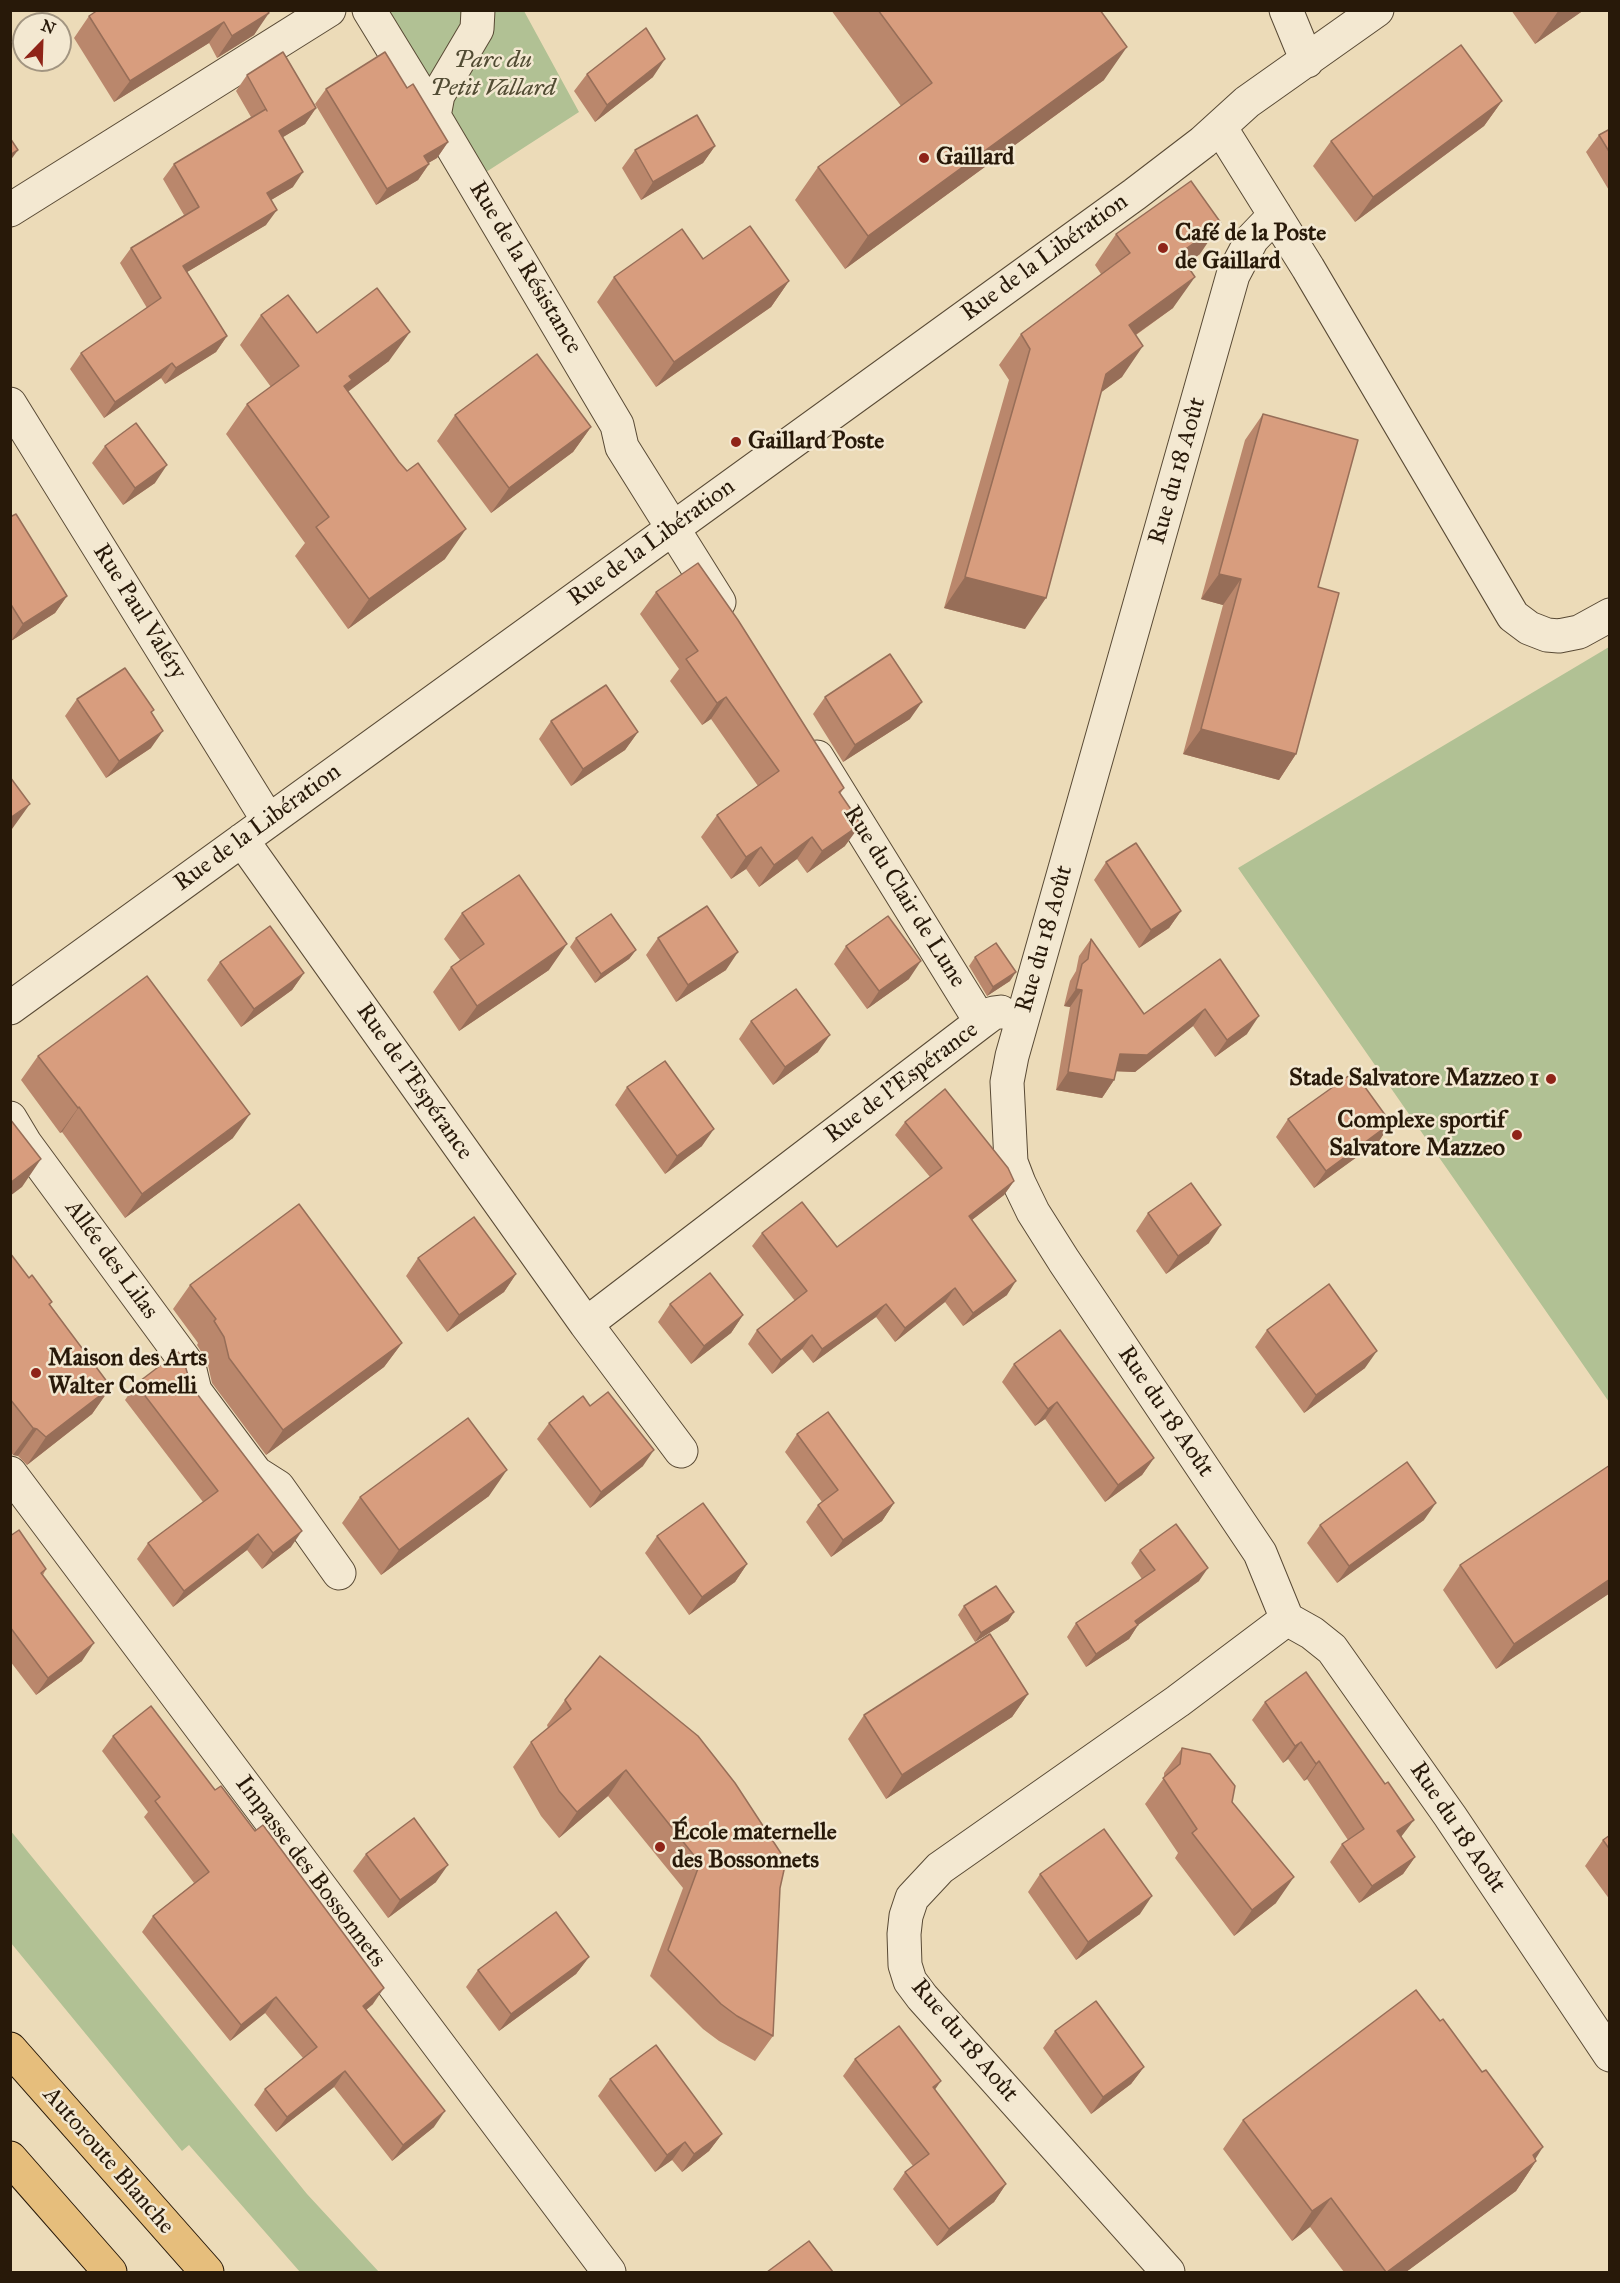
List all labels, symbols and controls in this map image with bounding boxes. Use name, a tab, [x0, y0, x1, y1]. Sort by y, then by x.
north arrow	[12, 12, 72, 72]
text: N	[38, 15, 58, 38]
park label: Parc du Petit Vallard	[430, 47, 556, 103]
place label: Gaillard	[936, 144, 1014, 172]
marker: Gaillard	[917, 151, 931, 165]
street label: Rue de la Résistance	[462, 176, 588, 360]
street label: Rue de la Libération	[956, 188, 1134, 328]
place label: Café de la Poste de Gaillard	[1175, 220, 1326, 276]
marker: Café de la Poste de Gaillard	[1156, 241, 1170, 255]
street label: Rue du 18 Août	[1143, 394, 1213, 548]
place label: Gaillard Poste	[748, 428, 884, 456]
marker: Gaillard Poste	[729, 435, 743, 449]
street label: Rue de la Libération	[563, 473, 741, 613]
street label: Rue Paul Valéry	[86, 539, 192, 685]
street label: Rue de la Libération	[169, 758, 347, 898]
street label: Rue du Clair de Lune	[836, 801, 972, 993]
street label: Rue du 18 Août	[1010, 862, 1080, 1016]
street label: Rue de l'Espérance	[349, 998, 479, 1166]
street label: Rue de l'Espérance	[820, 1016, 984, 1150]
place label: Stade Salvatore Mazzeo 1	[1289, 1065, 1539, 1093]
marker: Stade Salvatore Mazzeo 1	[1544, 1072, 1558, 1086]
place label: Complexe sportif Salvatore Mazzeo	[1329, 1107, 1505, 1163]
marker: Complexe sportif Salvatore Mazzeo	[1510, 1128, 1524, 1142]
street label: Allée des Lilas	[58, 1195, 164, 1325]
street label: Rue du 18 Août	[1111, 1341, 1219, 1483]
place label: Maison des Arts Walter Comelli	[48, 1345, 207, 1401]
marker: Maison des Arts Walter Comelli	[29, 1366, 43, 1380]
street label: Rue du 18 Août	[1403, 1757, 1511, 1899]
street label: Impasse des Bossonnets	[229, 1771, 391, 1973]
place label: École maternelle des Bossonnets	[672, 1819, 837, 1875]
marker: École maternelle des Bossonnets	[653, 1840, 667, 1854]
street label: Rue du 18 Août	[904, 1974, 1024, 2108]
street label: Autoroute Blanche	[36, 2081, 180, 2241]

